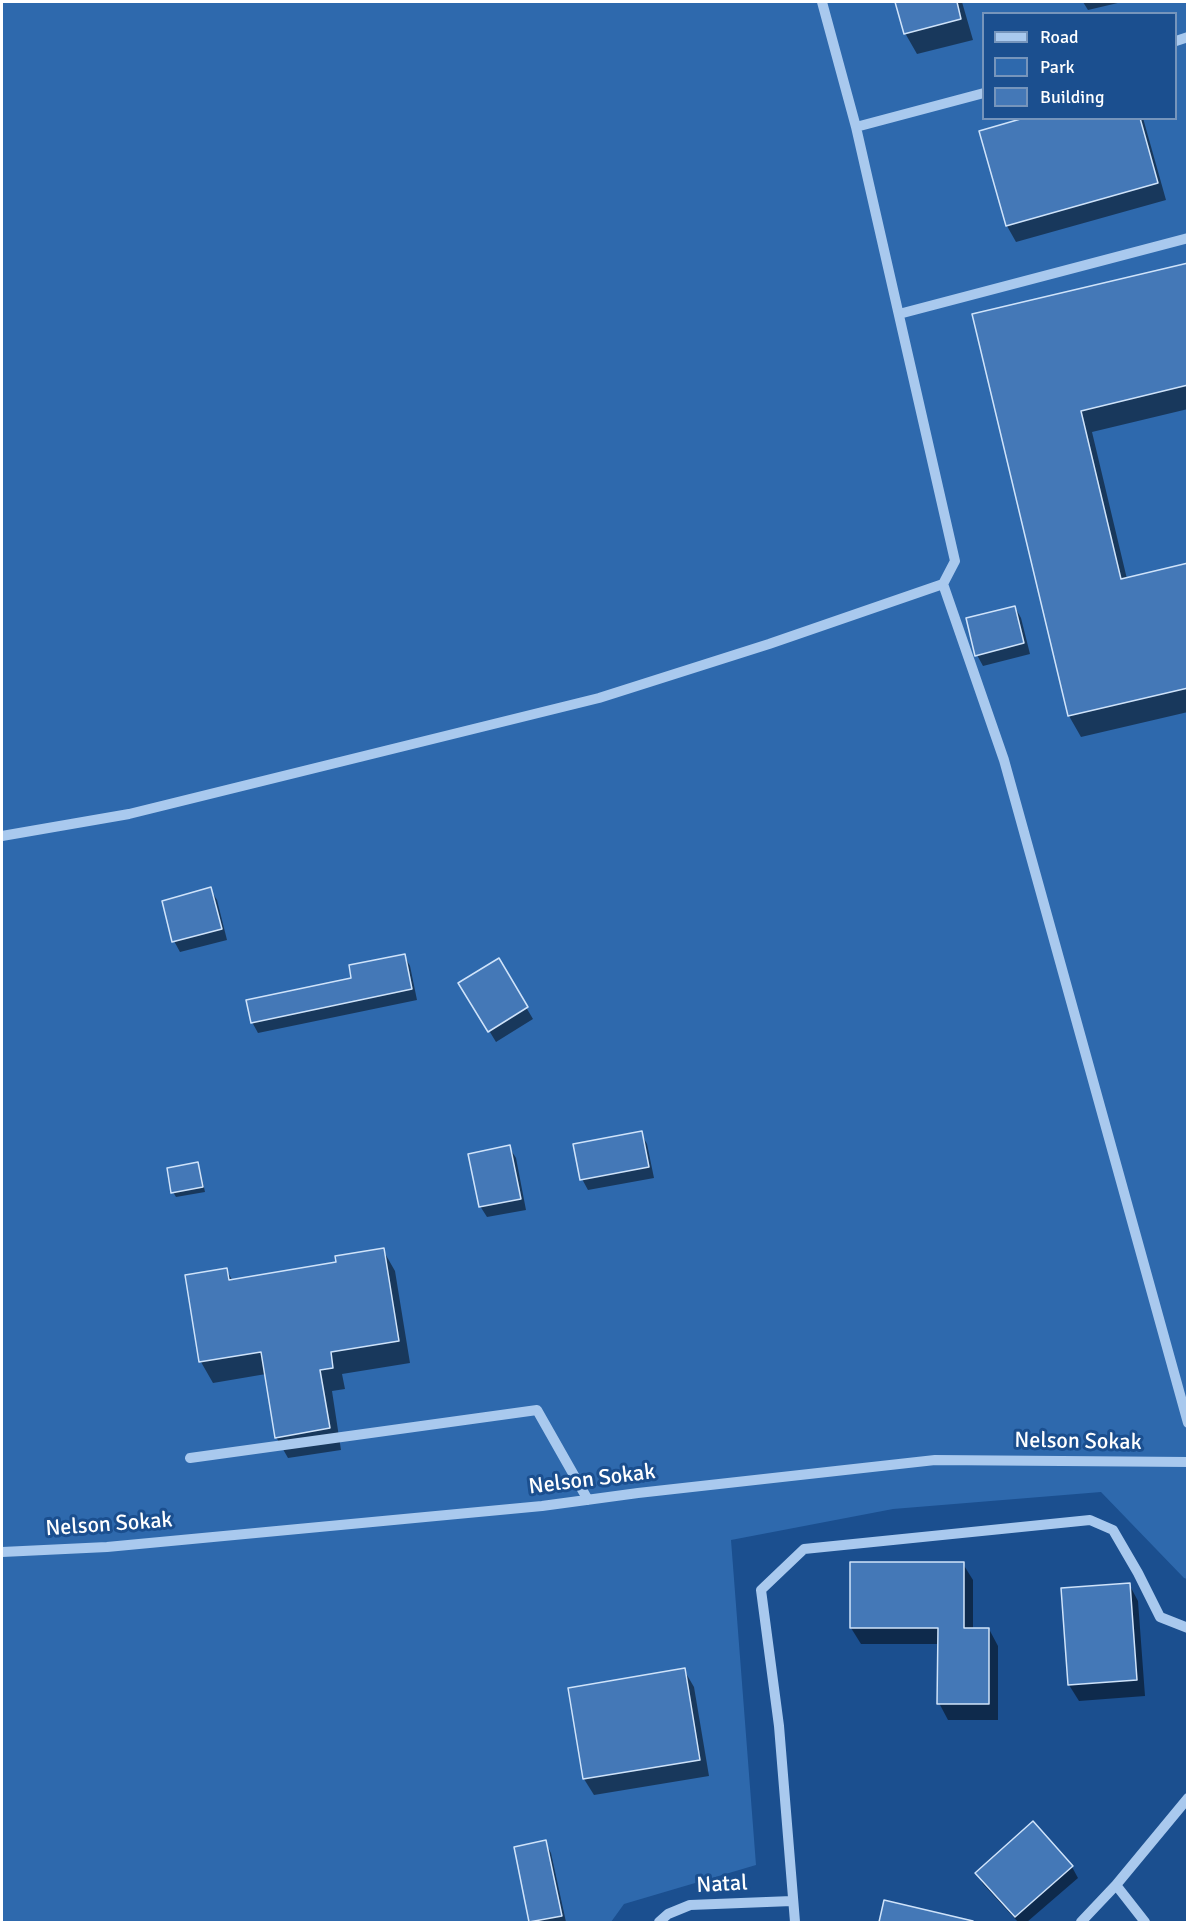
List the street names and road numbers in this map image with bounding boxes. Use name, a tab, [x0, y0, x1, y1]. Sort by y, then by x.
street label: Nelson Sokak	[1014, 1428, 1142, 1456]
street label: Nelson Sokak	[527, 1459, 657, 1501]
street label: Nelson Sokak	[45, 1507, 173, 1543]
street label: Natal	[696, 1870, 748, 1900]

